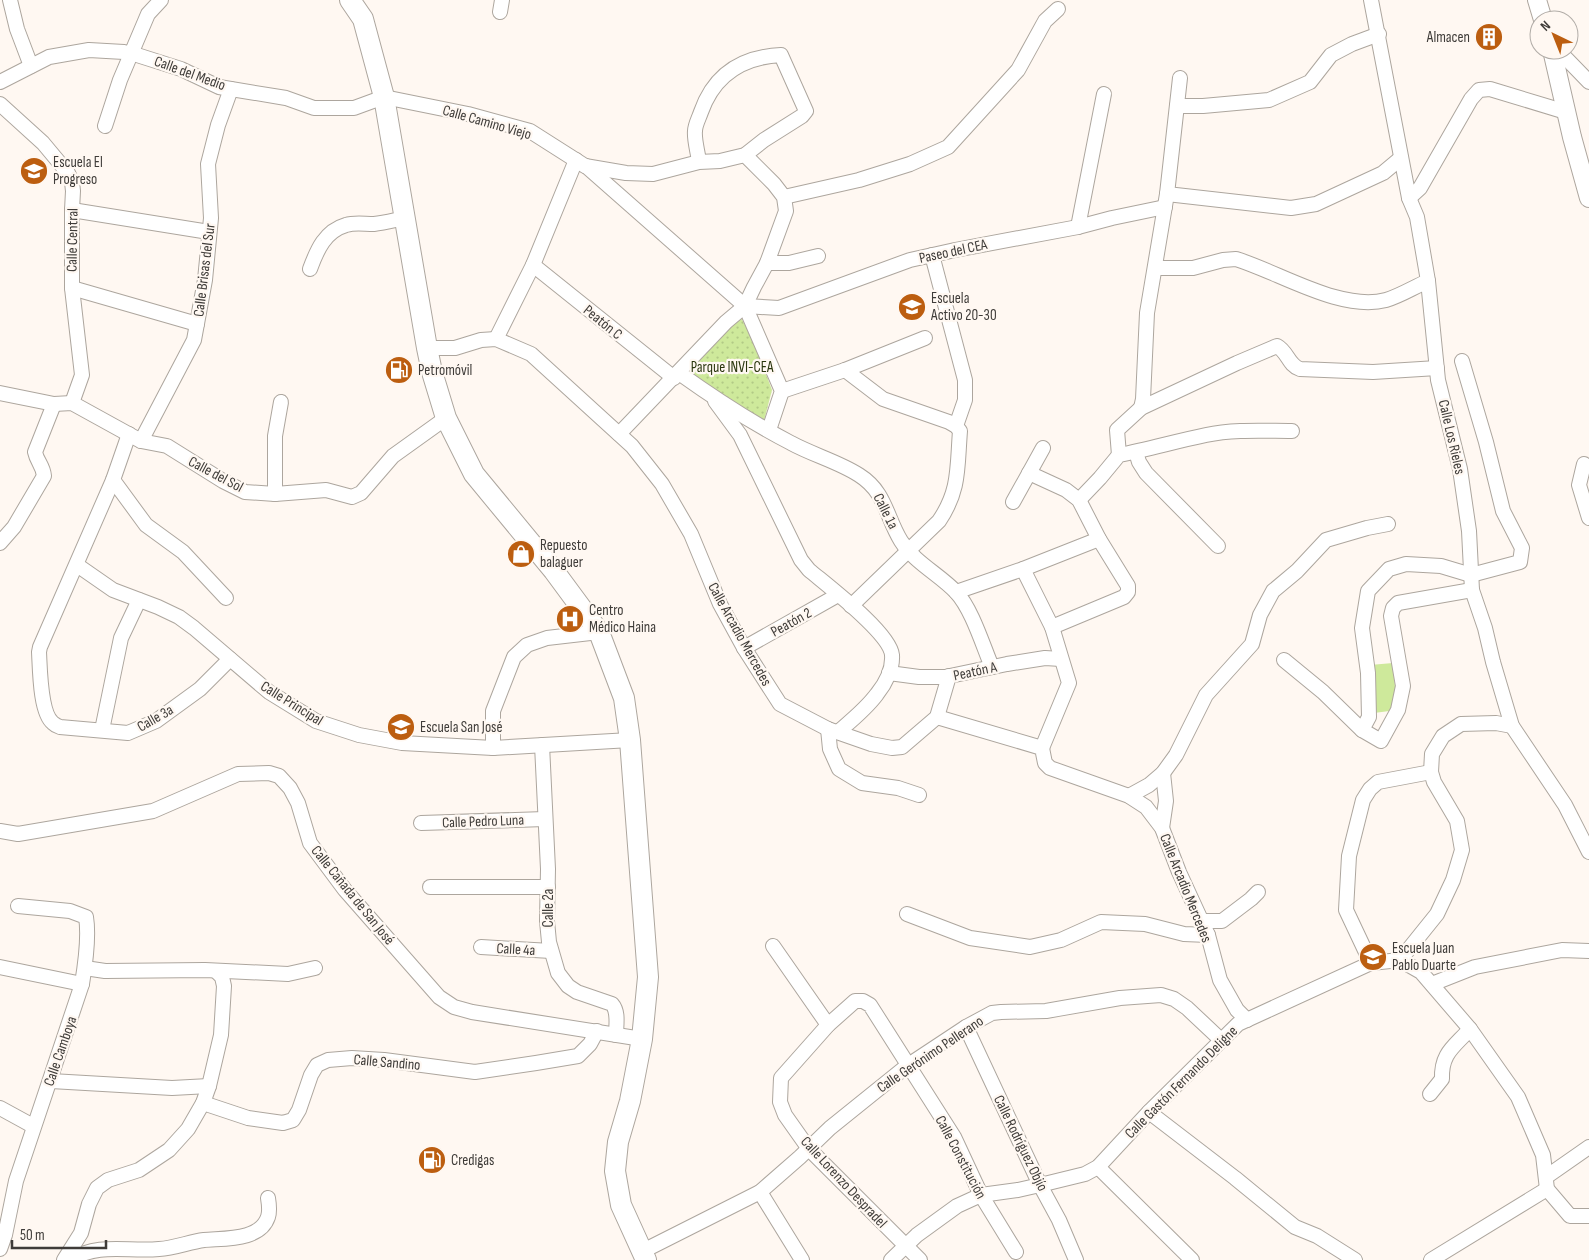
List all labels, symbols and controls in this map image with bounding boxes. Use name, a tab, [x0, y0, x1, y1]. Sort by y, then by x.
north arrow	[1529, 10, 1579, 60]
text: N	[1537, 17, 1554, 35]
building icon: Almacen	[1474, 22, 1504, 52]
place label: Almacen	[1426, 28, 1470, 47]
street label: Calle del Medio	[152, 52, 228, 95]
street label: Calle Camino Viejo	[440, 101, 533, 144]
place label: Escuela El Progreso	[53, 153, 103, 189]
school or university icon: Escuela El Progreso	[19, 156, 49, 186]
street label: Calle Central	[62, 208, 83, 272]
street label: Calle Brisas del Sur	[189, 222, 220, 318]
street label: Paseo del CEA	[917, 235, 989, 268]
place label: Escuela Activo 20-30	[930, 289, 997, 325]
school or university icon: Escuela Activo 20-30	[897, 292, 927, 322]
street label: Peatón C	[579, 301, 626, 344]
fuel station icon: Petromóvil	[384, 355, 414, 385]
park label: Parque INVI-CEA	[691, 358, 774, 377]
place label: Petromóvil	[418, 361, 472, 380]
street label: Calle Los Rieles	[1434, 398, 1469, 476]
street label: Calle del Sol	[185, 452, 247, 497]
street label: Calle 1a	[868, 490, 903, 533]
place label: Repuesto balaguer	[540, 536, 587, 572]
shop icon: Repuesto balaguer	[506, 539, 536, 569]
street label: Calle Arcadio Mercedes	[703, 579, 776, 689]
place label: Centro Médico Haina	[589, 601, 656, 637]
hospital icon: Centro Médico Haina	[555, 604, 585, 634]
street label: Peatón 2	[767, 604, 815, 641]
street label: Peatón A	[952, 657, 999, 685]
street label: Calle Principal	[257, 677, 327, 730]
street label: Calle 3a	[134, 700, 177, 736]
school or university icon: Escuela San José	[386, 712, 416, 742]
place label: Escuela San José	[420, 718, 503, 737]
street label: Calle Pedro Luna	[442, 811, 525, 832]
street label: Calle Arcadio Mercedes	[1155, 831, 1216, 945]
street label: Calle Cañada de San José	[307, 842, 399, 949]
street label: Calle 2a	[539, 888, 558, 927]
street label: Calle 4a	[496, 939, 536, 960]
place label: Escuela Juan Pablo Duarte	[1392, 939, 1456, 975]
school or university icon: Escuela Juan Pablo Duarte	[1358, 942, 1388, 972]
street label: Calle Gerónimo Pellerano	[873, 1012, 987, 1097]
street label: Calle Camboya	[40, 1013, 81, 1089]
street label: Calle Gastón Fernando Deligne	[1121, 1022, 1242, 1143]
street label: Calle Sandino	[353, 1050, 421, 1075]
street label: Calle Rodríguez Objío	[989, 1092, 1052, 1194]
street label: Calle Constitución	[931, 1112, 990, 1202]
street label: Calle Lorenzo Despradel	[796, 1132, 891, 1232]
fuel station icon: Credigas	[417, 1145, 447, 1175]
place label: Credigas	[451, 1151, 494, 1170]
scale bar	[12, 1218, 106, 1250]
text: 50 m	[20, 1226, 45, 1245]

